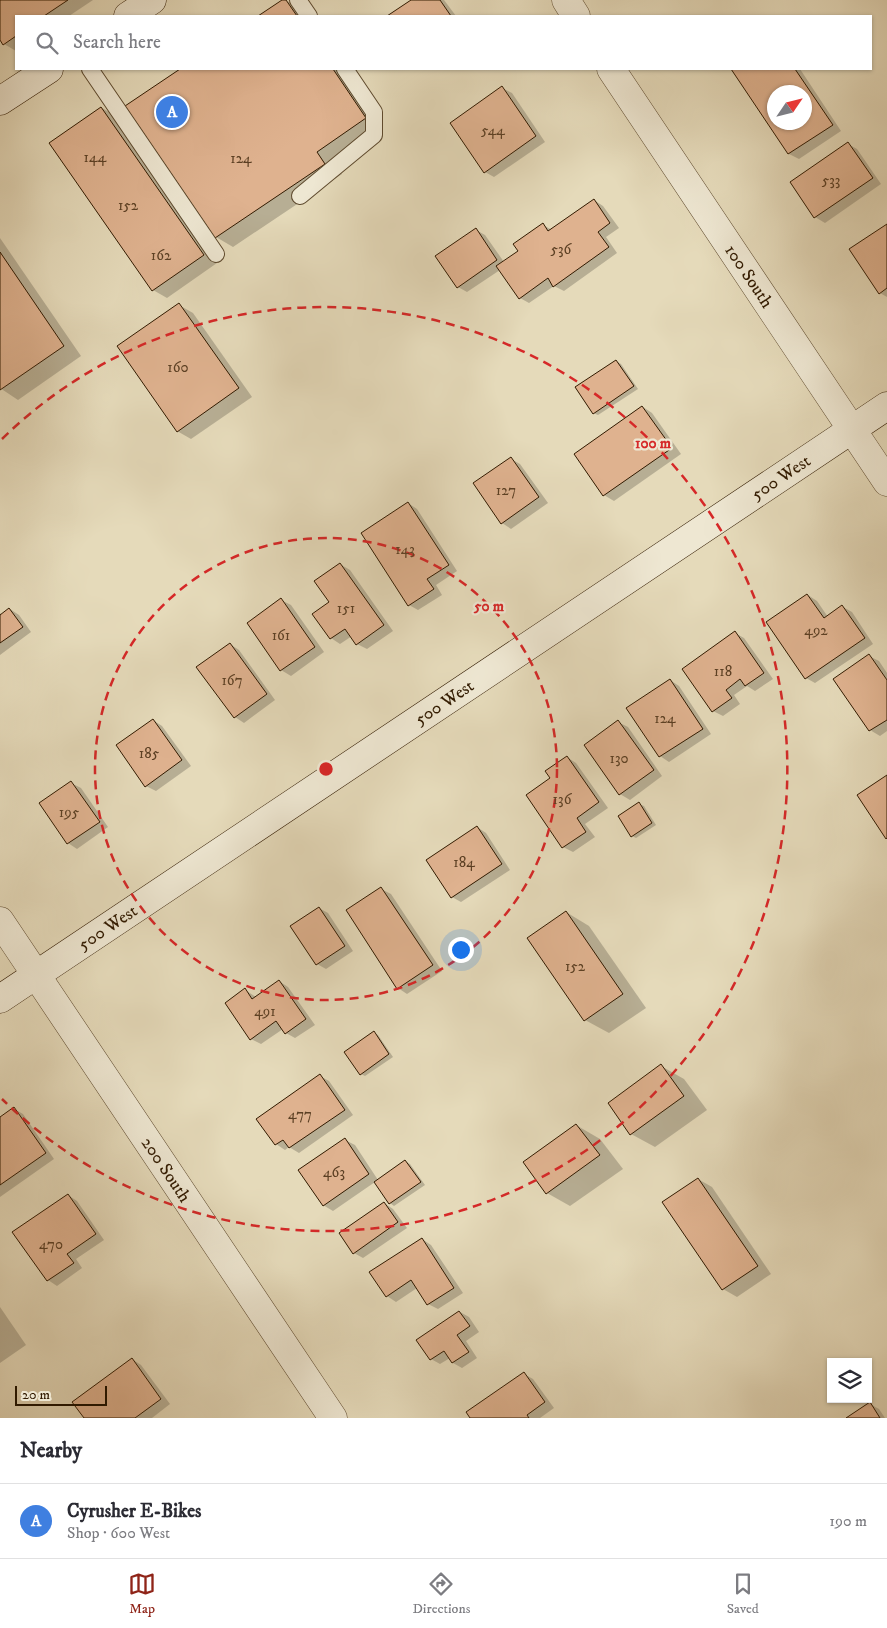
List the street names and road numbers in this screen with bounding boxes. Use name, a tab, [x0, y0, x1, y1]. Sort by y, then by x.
street label: 100 South	[719, 241, 778, 313]
street label: 500 West	[747, 450, 815, 506]
street label: 500 West	[410, 675, 479, 731]
street label: 500 West	[74, 900, 142, 956]
street label: 200 South	[136, 1133, 196, 1207]

